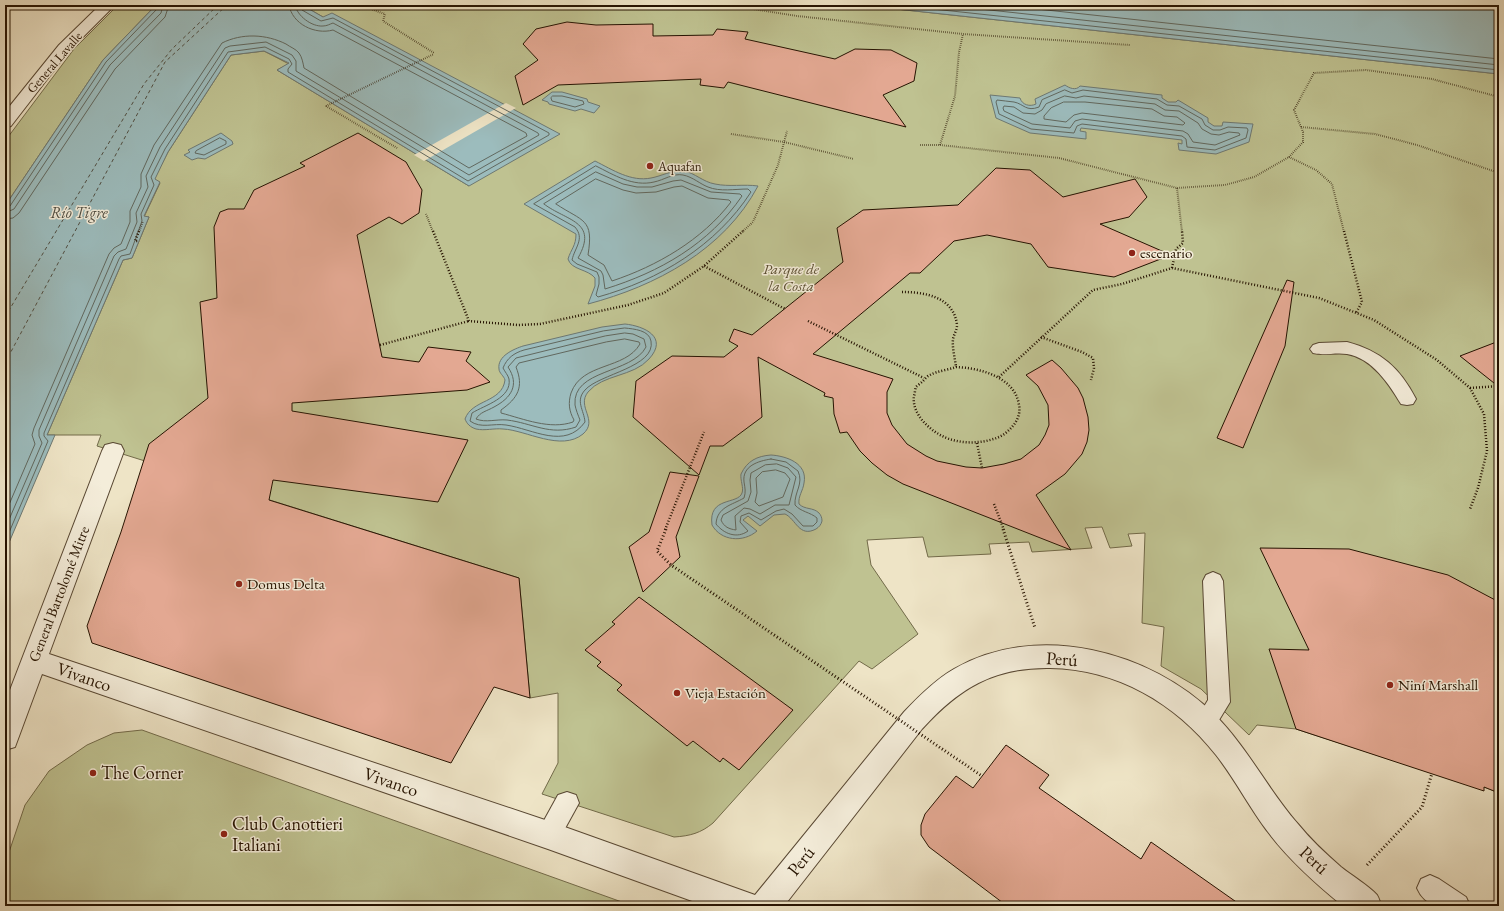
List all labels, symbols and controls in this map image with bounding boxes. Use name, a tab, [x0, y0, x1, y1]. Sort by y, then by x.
street label: General Lavalle	[23, 28, 86, 97]
place label: Aquafan	[657, 158, 702, 175]
marker: Aquafan	[645, 161, 655, 171]
water label: Río Tigre	[50, 202, 108, 223]
place label: escenario	[1140, 243, 1192, 262]
marker: escenario	[1127, 248, 1137, 258]
park label: Parque de la Costa	[763, 259, 820, 295]
street label: General Bartolomé Mitre	[24, 523, 93, 665]
place label: Domus Delta	[247, 574, 325, 593]
marker: Domus Delta	[234, 579, 244, 589]
street label: Perú	[1045, 646, 1079, 671]
street label: Vivanco	[54, 656, 115, 697]
place label: Niní Marshall	[1398, 675, 1479, 694]
marker: Niní Marshall	[1385, 680, 1395, 690]
place label: Vieja Estación	[685, 683, 766, 702]
marker: Vieja Estación	[672, 688, 682, 698]
place label: The Corner	[101, 761, 183, 784]
street label: Vivanco	[361, 761, 422, 802]
marker: The Corner	[88, 768, 98, 778]
place label: Club Canottieri Italiani	[232, 812, 344, 856]
marker: Club Canottieri Italiani	[219, 829, 229, 839]
street label: Perú	[1295, 840, 1334, 879]
street label: Perú	[782, 841, 820, 880]

